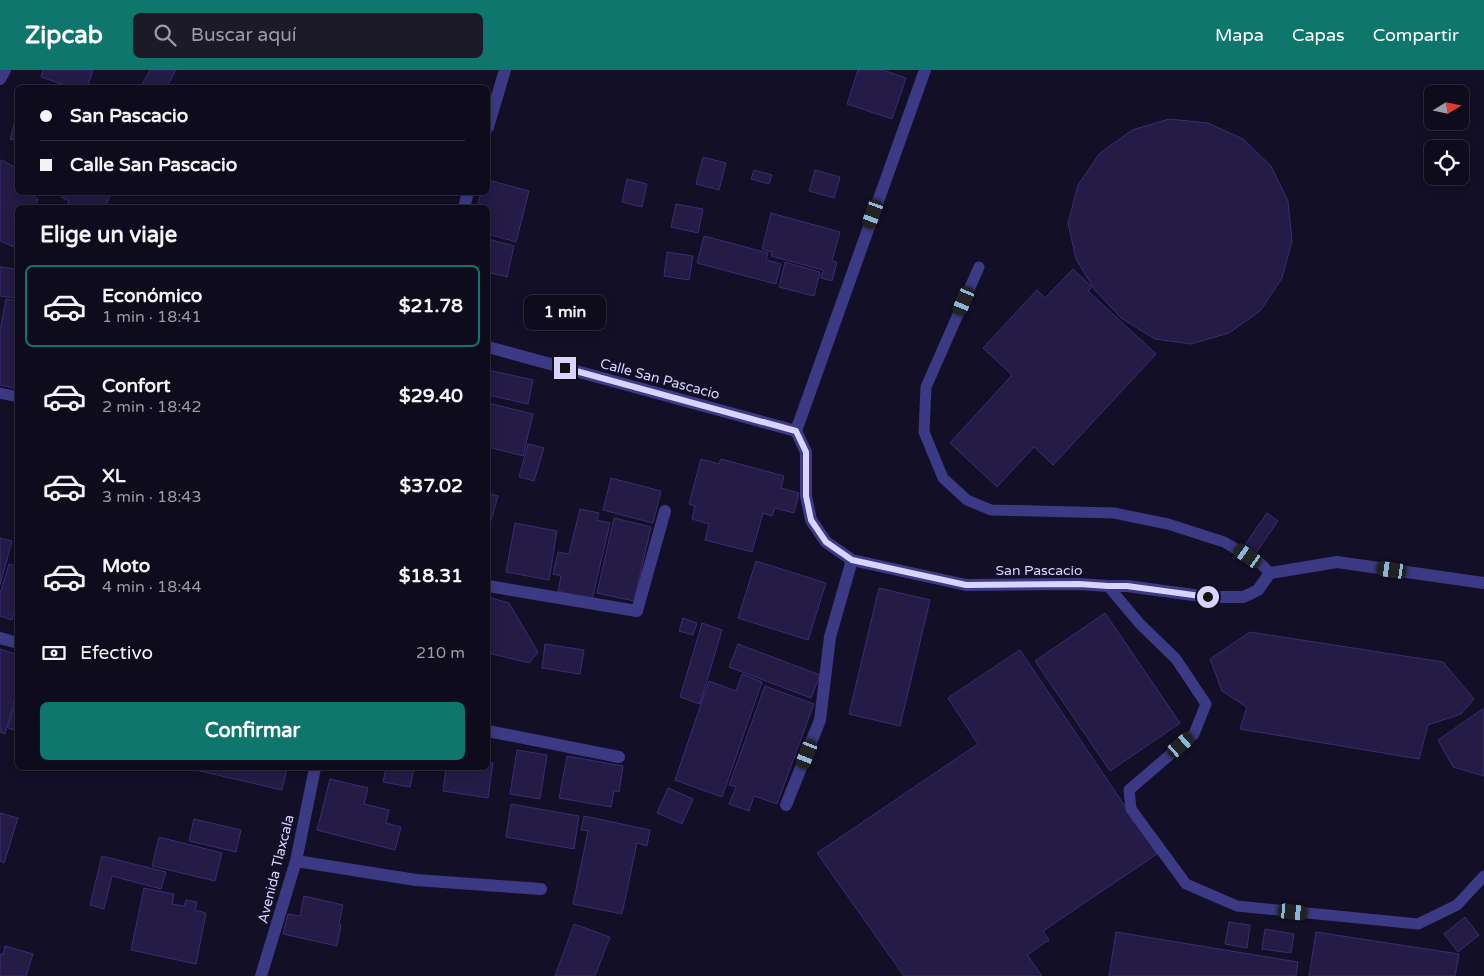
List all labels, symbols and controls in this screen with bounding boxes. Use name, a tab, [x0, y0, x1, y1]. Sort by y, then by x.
search box	[133, 13, 483, 58]
text: Zipcab	[25, 21, 103, 50]
icon: search	[151, 21, 179, 49]
text: Buscar aquí	[191, 24, 297, 46]
text: Mapa	[1215, 24, 1264, 46]
text: Capas	[1292, 24, 1345, 46]
text: Compartir	[1373, 24, 1459, 46]
north arrow	[1424, 85, 1469, 130]
map controls	[1424, 85, 1469, 185]
text: San Pascacio	[70, 105, 188, 127]
button: locate	[1424, 140, 1469, 185]
text: Calle San Pascacio	[70, 154, 237, 176]
car	[860, 197, 885, 231]
text: Elige un viaje	[40, 222, 177, 248]
icon: car	[42, 284, 87, 329]
car	[951, 284, 976, 318]
text: Económico	[102, 285, 202, 307]
text: $21.78	[399, 295, 463, 317]
callout: 1 min	[524, 296, 606, 330]
text: 1 min	[544, 302, 586, 322]
text: 1 min · 18:41	[102, 307, 201, 327]
street label: Calle San Pascacio	[598, 355, 722, 403]
route end	[554, 357, 576, 379]
icon: car	[42, 374, 87, 419]
text: Confort	[102, 375, 171, 397]
text: $29.40	[399, 385, 463, 407]
text: 2 min · 18:42	[102, 397, 201, 417]
icon: car	[42, 464, 87, 509]
text: XL	[102, 465, 126, 487]
text: $37.02	[400, 475, 463, 497]
text: 3 min · 18:43	[102, 487, 201, 507]
car	[1231, 541, 1264, 571]
icon: car	[42, 554, 87, 599]
text: Moto	[102, 555, 150, 577]
car	[1376, 560, 1407, 580]
street label: San Pascacio	[995, 562, 1083, 579]
text: $18.31	[399, 565, 463, 587]
text: 4 min · 18:44	[102, 577, 201, 597]
route start	[1197, 586, 1219, 608]
icon: cash	[40, 639, 68, 667]
text: Efectivo	[80, 642, 153, 664]
text: 210 m	[416, 643, 465, 663]
button: Confirmar	[40, 702, 465, 760]
car	[1164, 729, 1197, 761]
car	[794, 737, 819, 771]
street label: Avenida Tlaxcala	[254, 813, 298, 925]
car	[1277, 903, 1308, 921]

